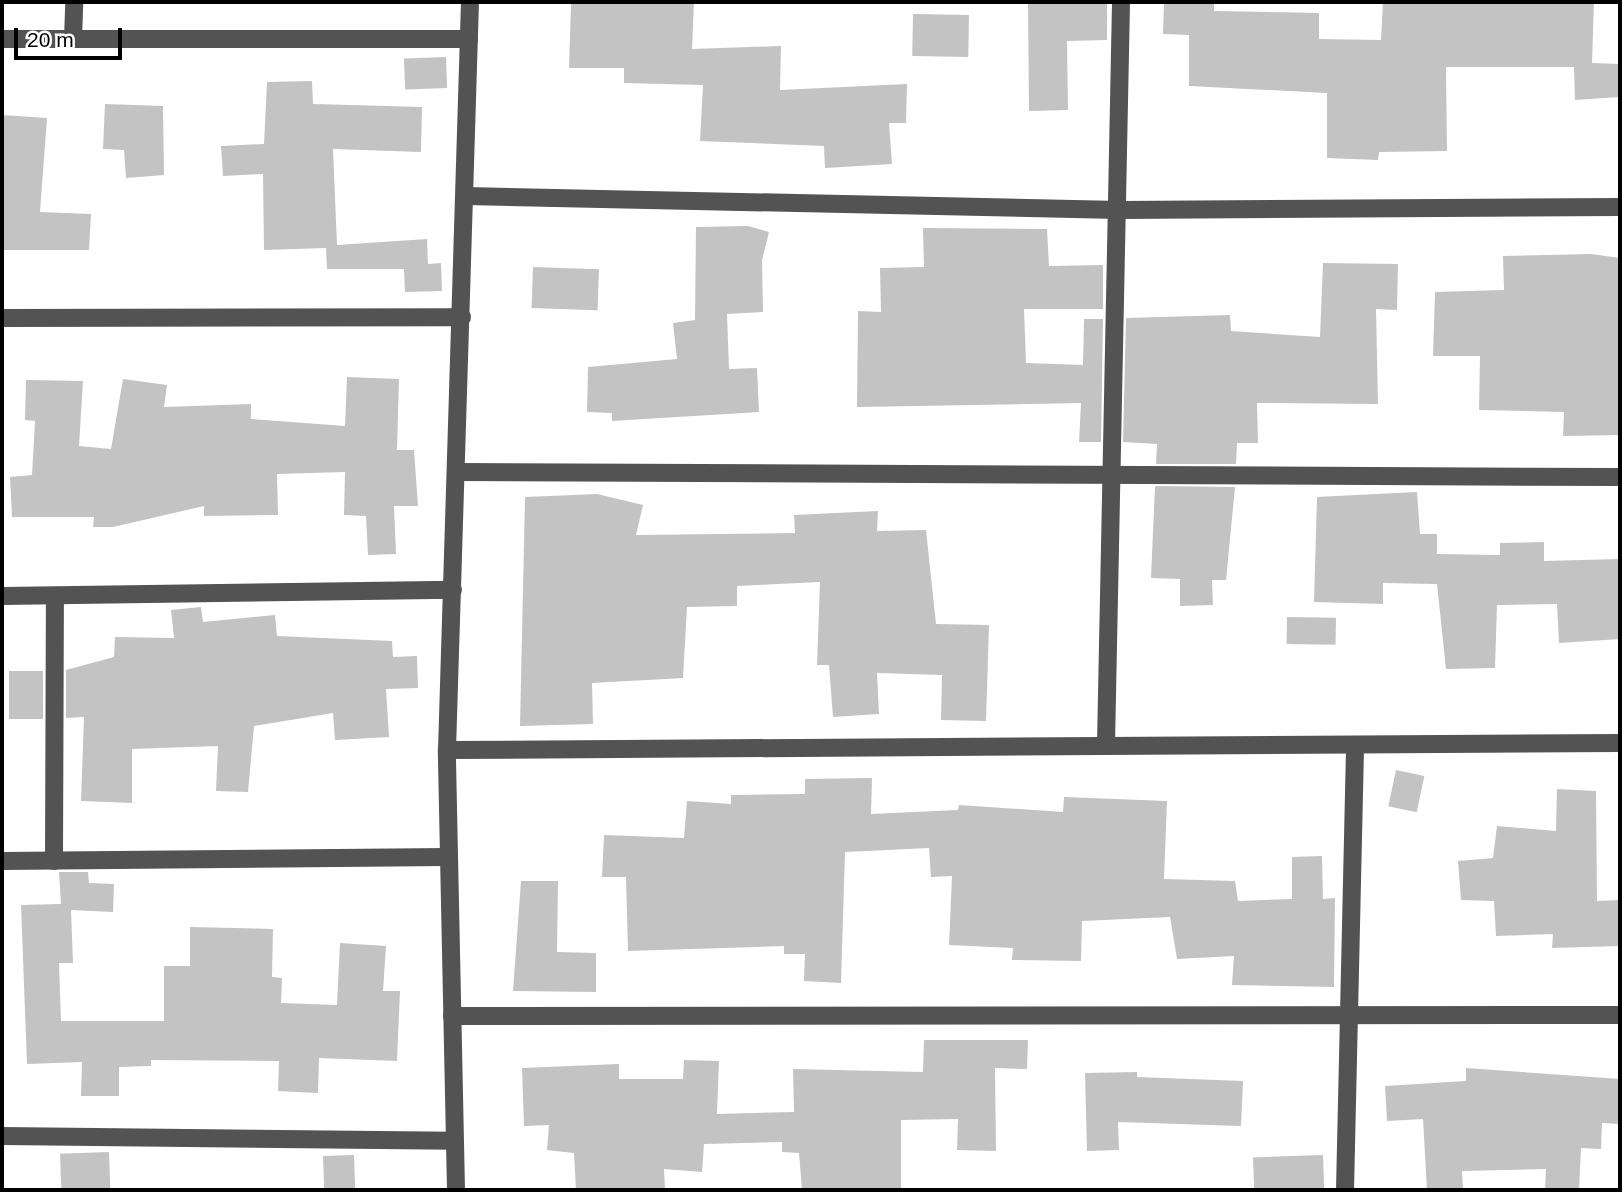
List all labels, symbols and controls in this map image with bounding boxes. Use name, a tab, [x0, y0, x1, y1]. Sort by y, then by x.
scale bar	[18, 14, 126, 58]
text: 20 m	[27, 28, 74, 51]

